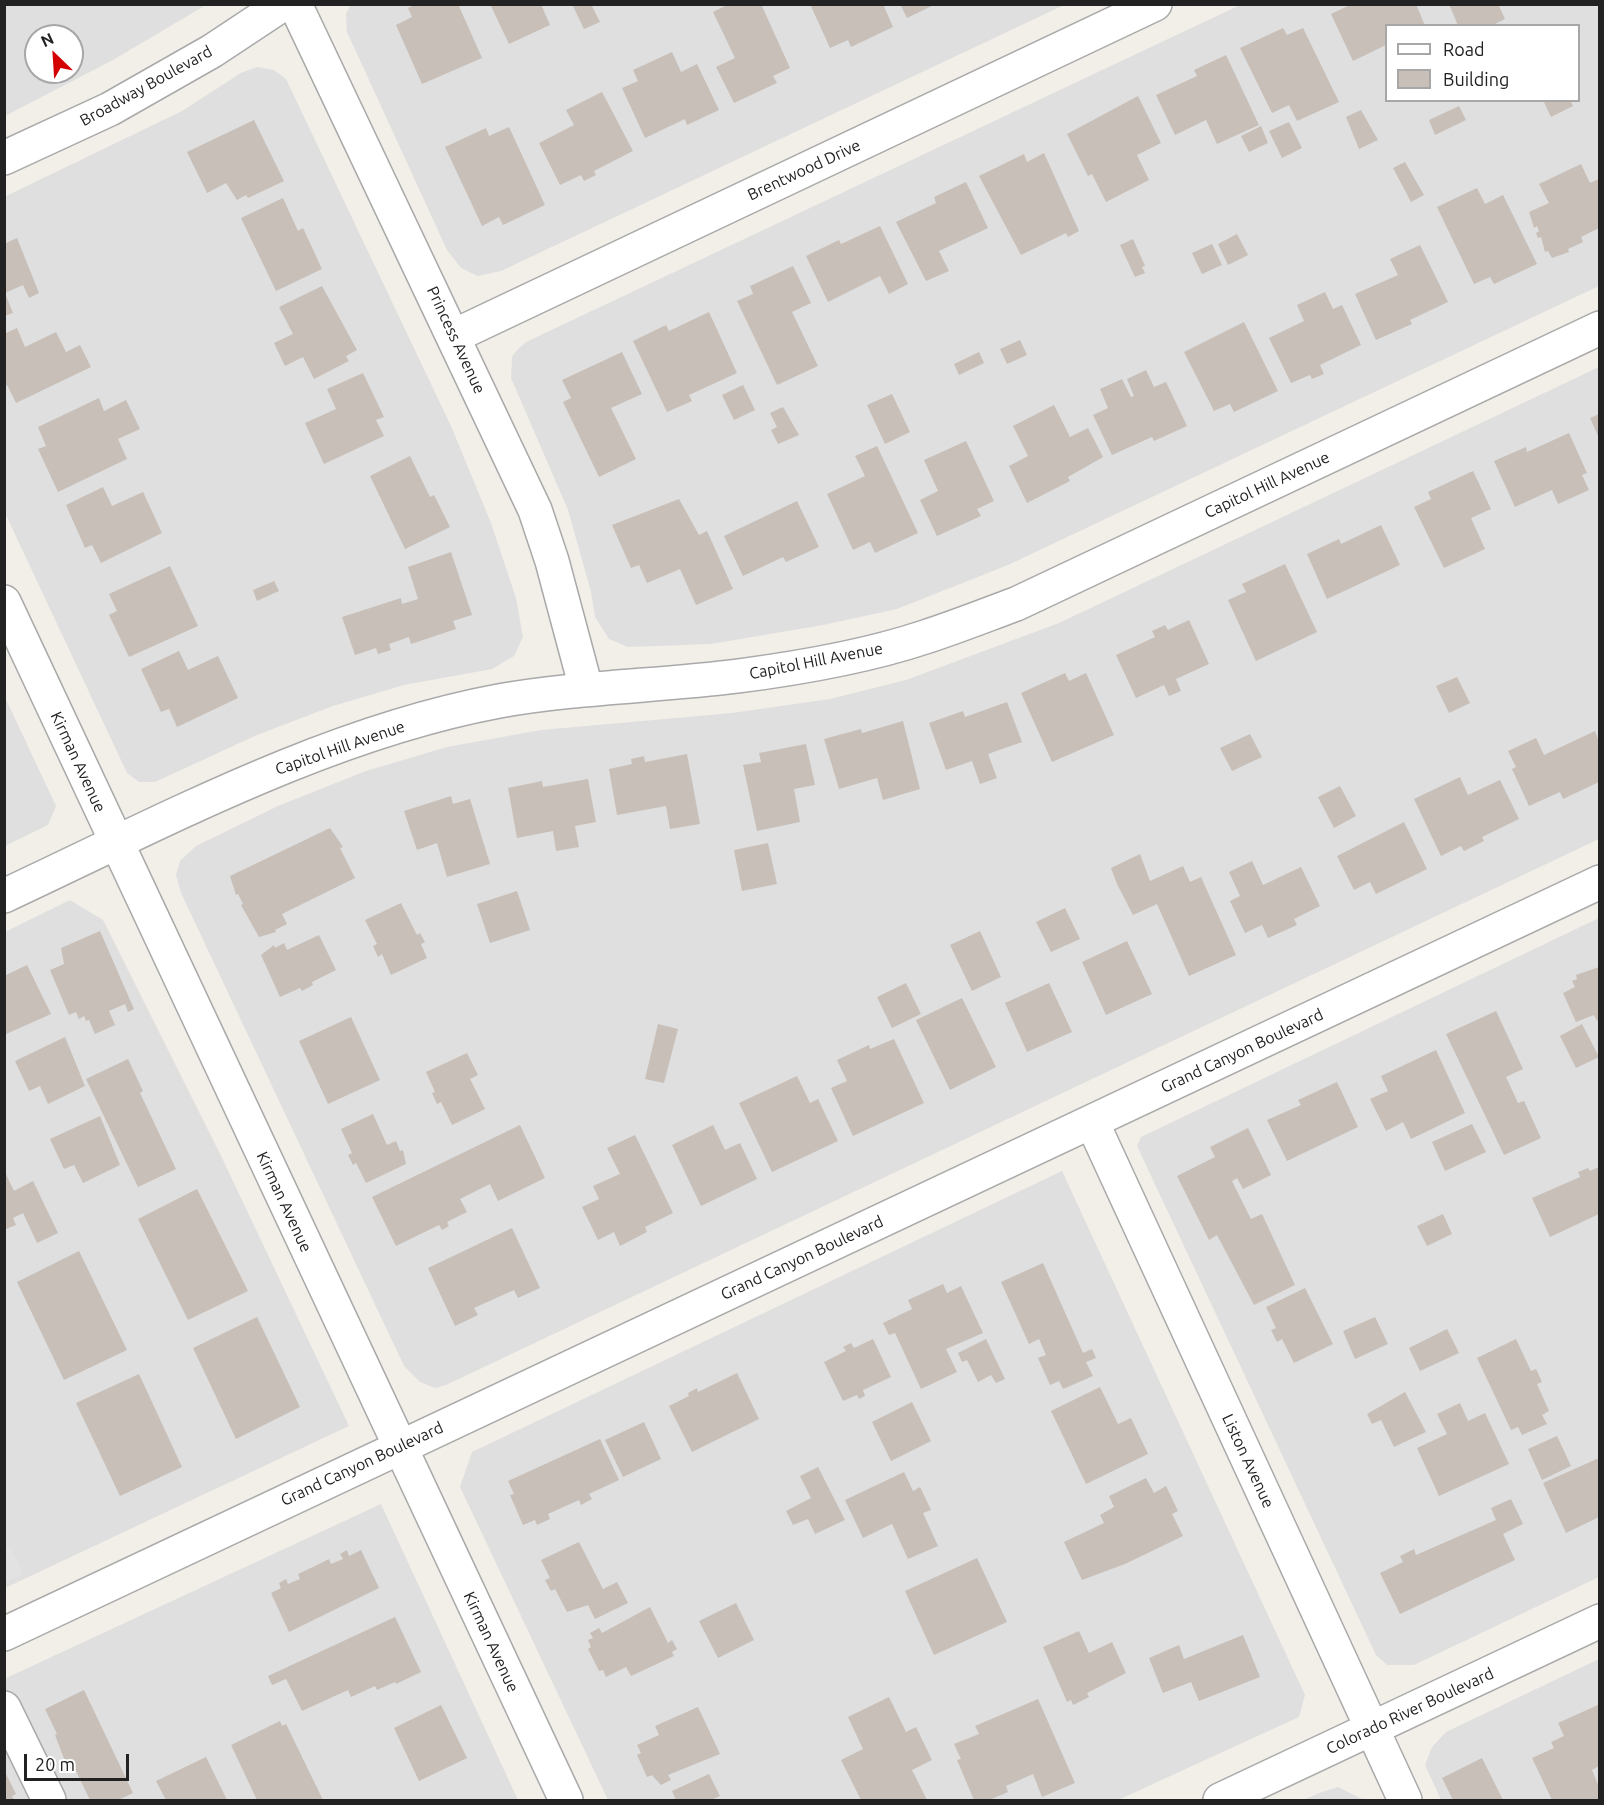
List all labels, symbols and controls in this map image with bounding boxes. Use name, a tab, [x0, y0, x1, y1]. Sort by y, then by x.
north arrow	[24, 24, 84, 84]
legend	[1385, 24, 1580, 102]
text: N	[38, 29, 56, 50]
text: Road	[1443, 39, 1485, 59]
street label: Broadway Boulevard	[77, 42, 215, 130]
text: Building	[1443, 69, 1509, 89]
street label: Brentwood Drive	[744, 135, 864, 205]
street label: Princess Avenue	[423, 283, 489, 397]
street label: Capitol Hill Avenue	[1201, 448, 1333, 522]
street label: Capitol Hill Avenue	[748, 639, 884, 683]
street label: Kirman Avenue	[46, 709, 110, 815]
street label: Capitol Hill Avenue	[273, 717, 407, 779]
street label: Grand Canyon Boulevard	[1158, 1005, 1326, 1097]
street label: Kirman Avenue	[252, 1149, 316, 1255]
street label: Grand Canyon Boulevard	[718, 1212, 886, 1304]
street label: Liston Avenue	[1218, 1411, 1278, 1511]
street label: Grand Canyon Boulevard	[278, 1418, 446, 1510]
street label: Kirman Avenue	[459, 1589, 523, 1695]
street label: Colorado River Boulevard	[1323, 1664, 1497, 1758]
scale bar	[27, 1742, 132, 1780]
text: 20 m	[35, 1754, 75, 1774]

